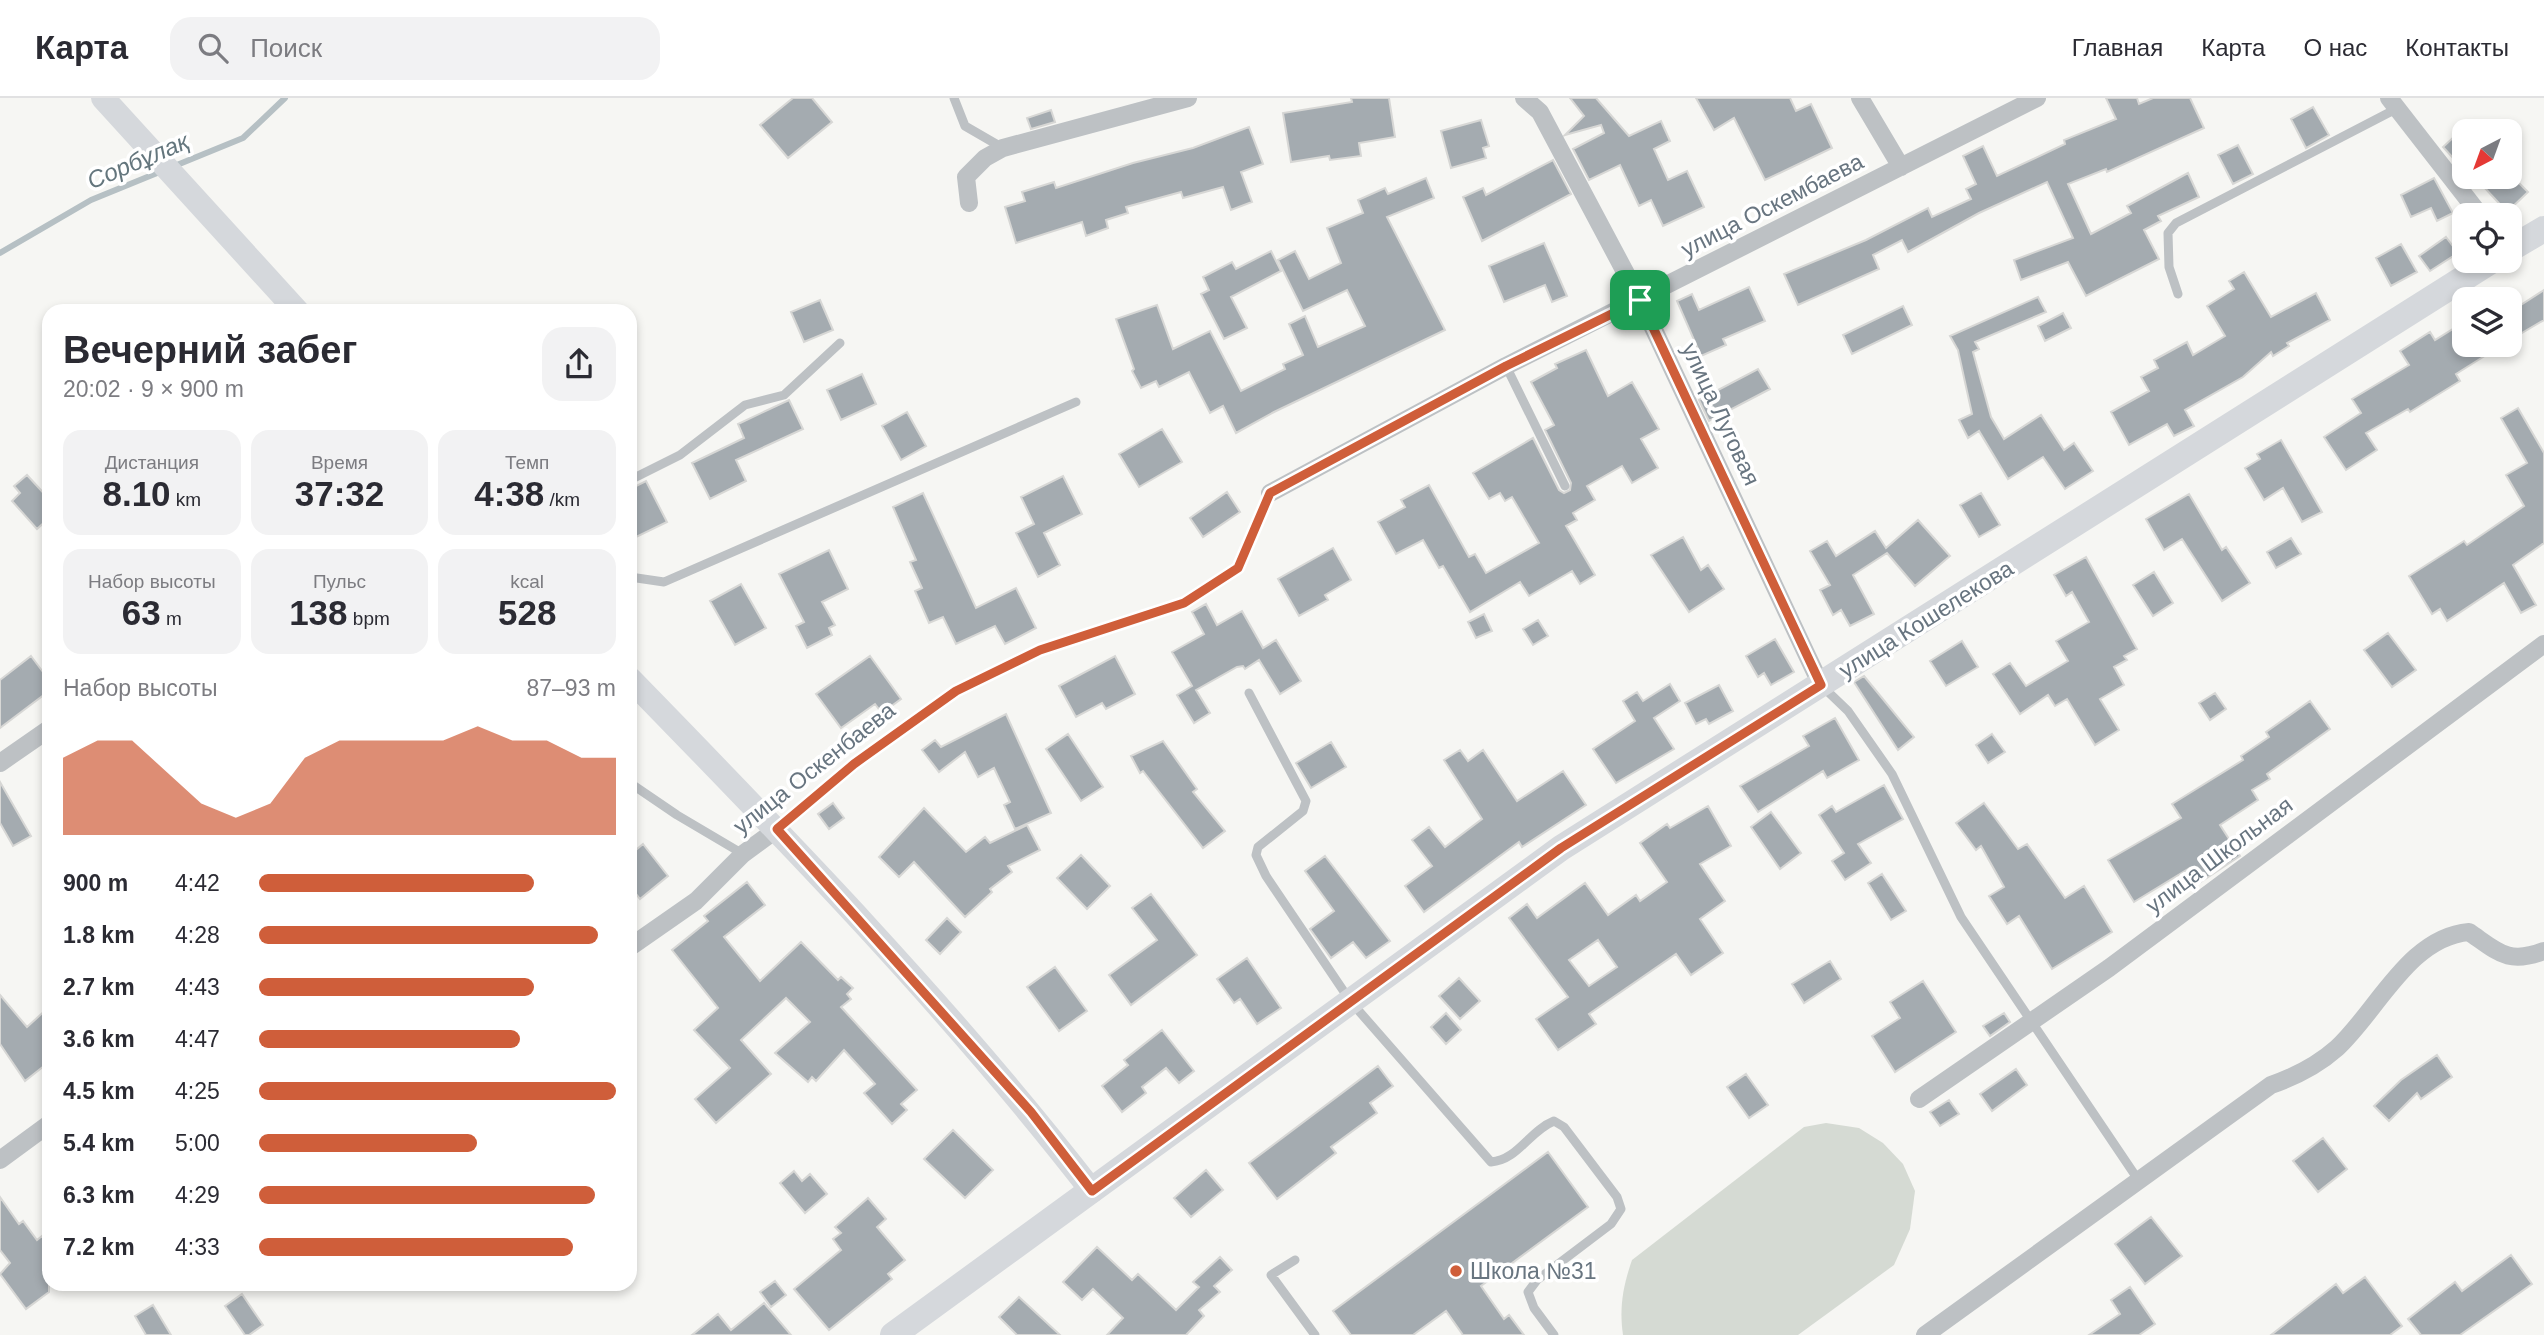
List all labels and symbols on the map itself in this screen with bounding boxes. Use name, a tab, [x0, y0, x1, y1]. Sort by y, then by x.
north arrow	[2452, 119, 2522, 189]
water label: Сорбұлақ	[83, 126, 194, 194]
street label: улица Оскембаева	[1677, 148, 1867, 262]
pin	[1610, 270, 1670, 330]
street label: улица Луговая	[1677, 339, 1765, 489]
street label: улица Кошелекова	[1834, 555, 2018, 683]
street label: улица Оскенбаева	[728, 697, 900, 839]
street label: улица Школьная	[2141, 791, 2297, 919]
place label: Школа №31	[1470, 1258, 1597, 1284]
marker: Школа №31	[1448, 1263, 1464, 1279]

